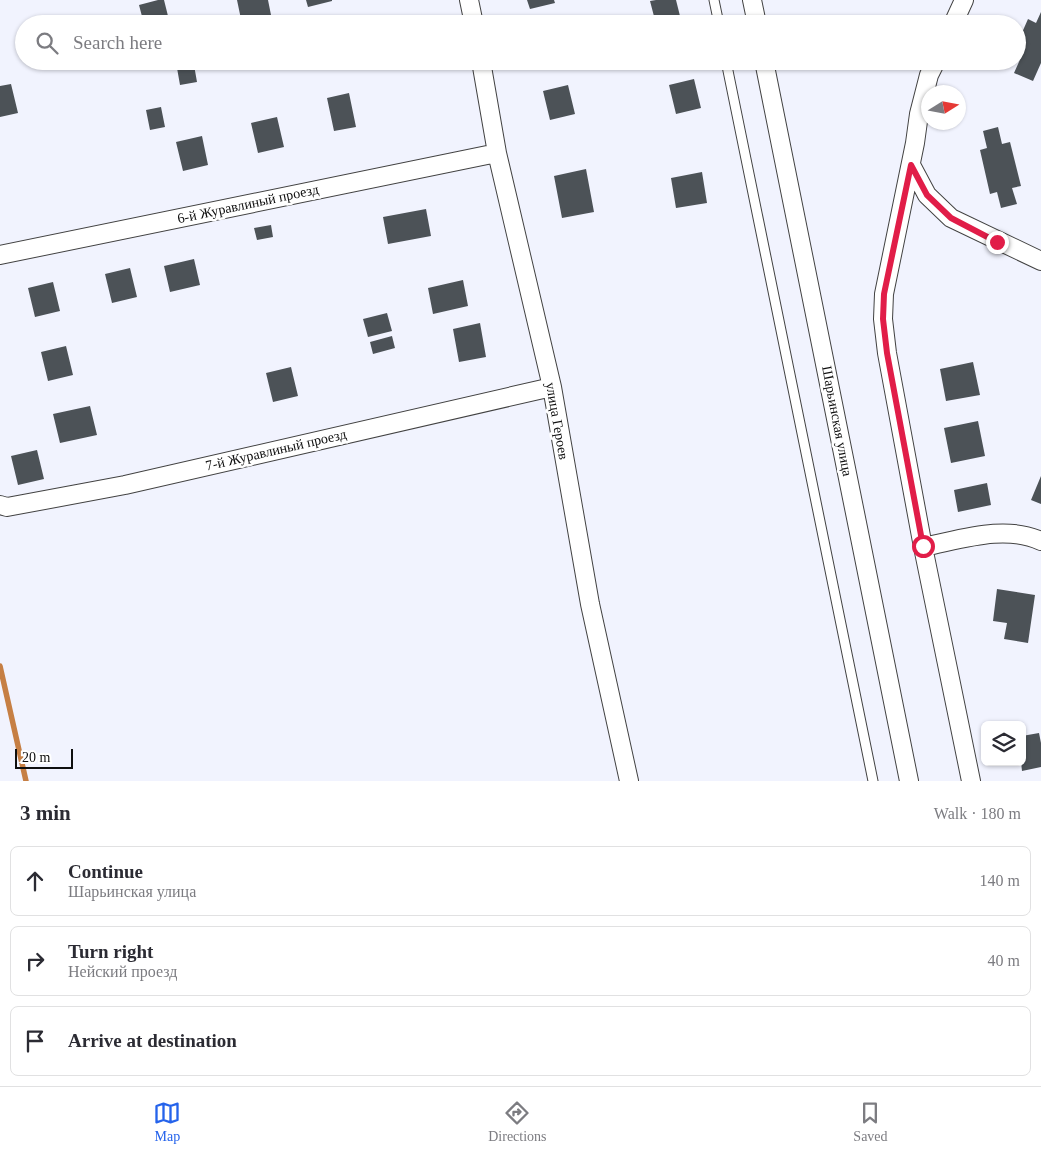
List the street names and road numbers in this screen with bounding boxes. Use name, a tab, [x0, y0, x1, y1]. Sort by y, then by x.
street label: 6-й Журавлиный проезд	[176, 182, 320, 226]
street label: Шарьинская улица	[819, 364, 855, 478]
street label: улица Героев	[543, 381, 571, 461]
street label: 7-й Журавлиный проезд	[204, 426, 348, 474]

